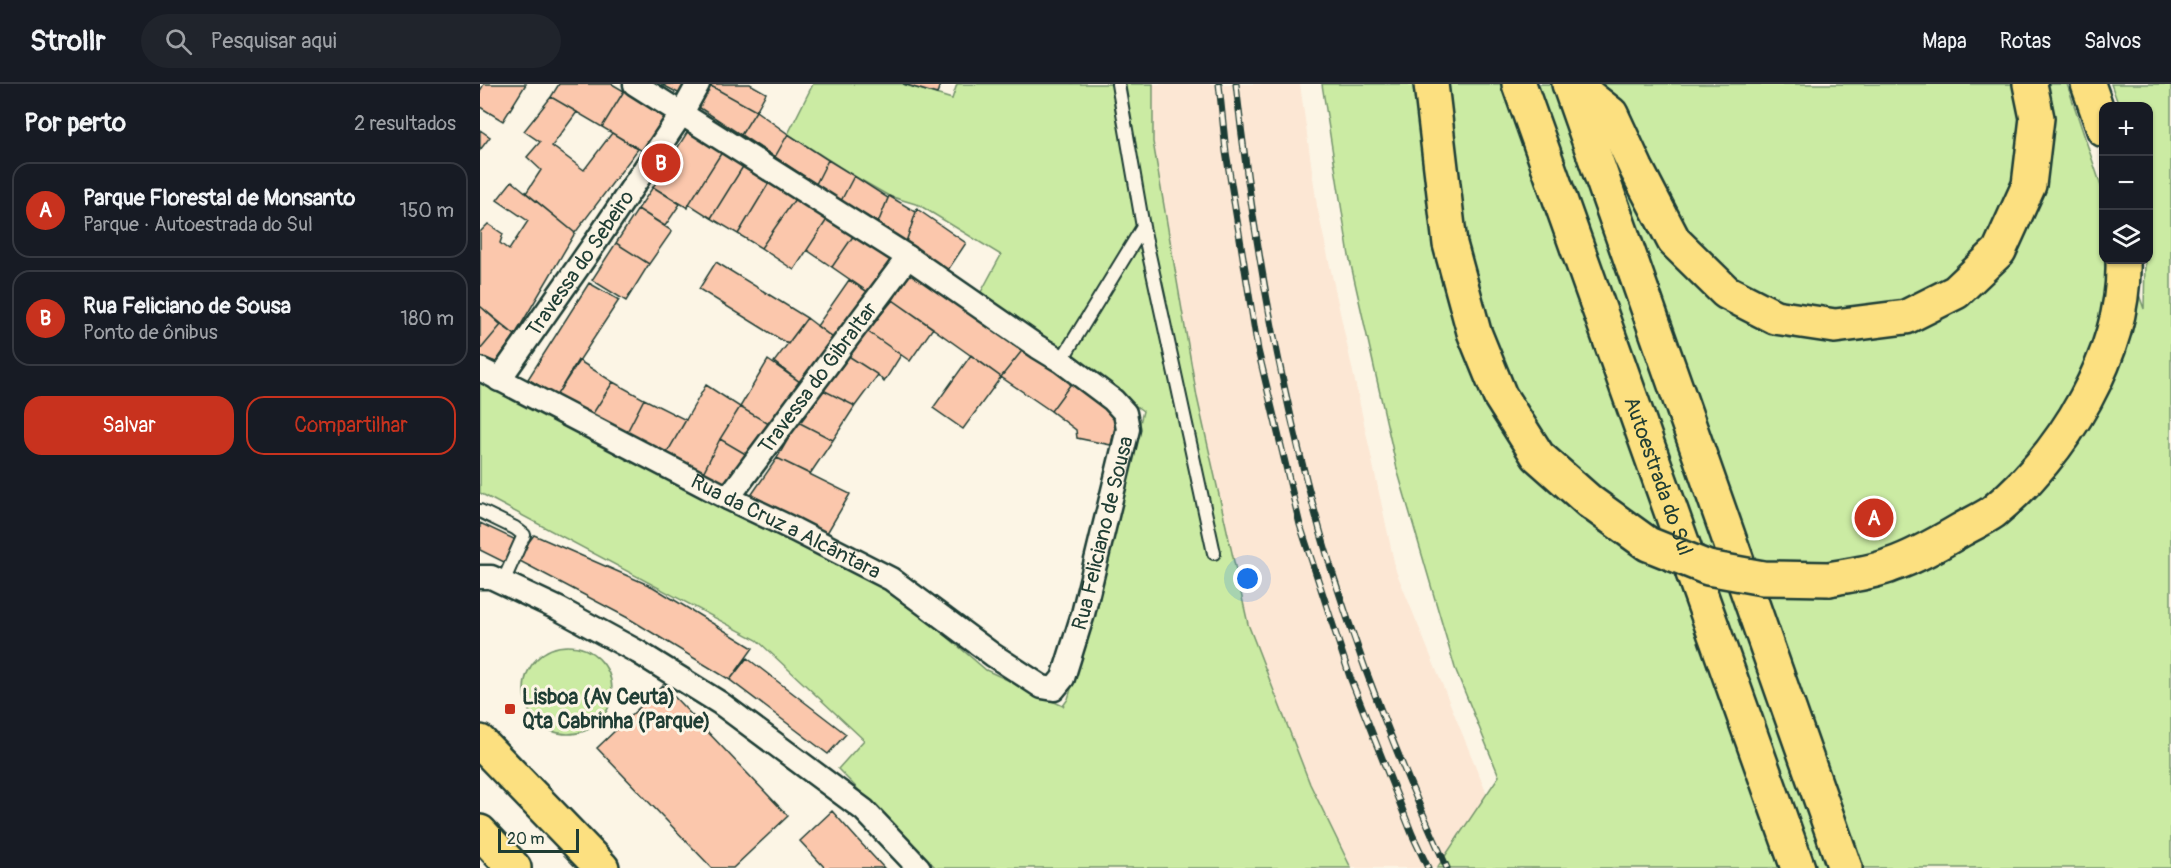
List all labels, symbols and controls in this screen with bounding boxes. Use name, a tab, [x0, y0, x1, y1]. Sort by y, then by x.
search box	[141, 14, 561, 68]
text: Strollr	[30, 24, 105, 59]
icon: search	[162, 25, 195, 58]
text: Pesquisar aqui	[210, 27, 337, 55]
text: Mapa	[1922, 28, 1967, 55]
text: Rotas	[2000, 28, 2051, 55]
text: Salvos	[2084, 28, 2141, 55]
map controls	[2099, 102, 2153, 264]
button: +	[2099, 102, 2153, 156]
text: Por perto	[24, 107, 126, 139]
text: 2 resultados	[354, 111, 456, 136]
pin: B	[642, 140, 681, 185]
button: −	[2099, 156, 2153, 210]
text: Parque Florestal de Monsanto	[83, 184, 355, 212]
street label: Travessa do Sebeiro	[520, 185, 640, 342]
text: A	[39, 198, 52, 223]
text: 150 m	[400, 198, 454, 223]
button: layers	[2099, 210, 2153, 264]
text: Parque · Autoestrada do Sul	[83, 212, 313, 237]
text: Rua Feliciano de Sousa	[83, 292, 291, 320]
street label: Travessa do Gibraltar	[752, 296, 884, 459]
text: B	[40, 306, 51, 331]
text: 180 m	[400, 306, 454, 331]
text: Ponto de ônibus	[83, 320, 218, 345]
street label: Autoestrada do Sul	[1618, 393, 1699, 559]
button: Salvar	[24, 396, 234, 455]
button: Compartilhar	[246, 396, 456, 455]
street label: Rua Feliciano de Sousa	[1065, 433, 1139, 633]
street label: Rua da Cruz a Alcântara	[686, 468, 885, 585]
pin: A	[1854, 496, 1894, 540]
your location	[1233, 564, 1262, 593]
place label: Lisboa (Av Ceuta) Qta Cabrinha (Parque)	[522, 684, 711, 735]
marker: Lisboa (Av Ceuta) Qta Cabrinha (Parque)	[503, 702, 517, 716]
scale bar	[498, 826, 579, 854]
text: 20 m	[507, 829, 545, 849]

